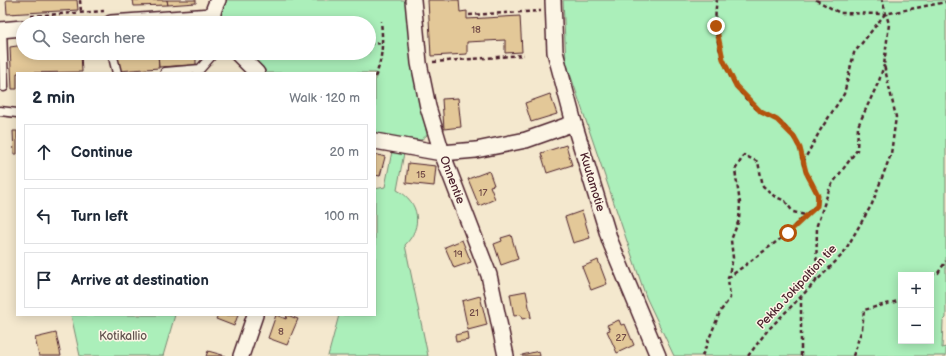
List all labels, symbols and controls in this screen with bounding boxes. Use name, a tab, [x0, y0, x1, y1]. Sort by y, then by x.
search box	[16, 16, 376, 60]
route end	[707, 17, 725, 35]
house number: 18	[471, 24, 481, 36]
icon: search	[30, 27, 52, 49]
text: Search here	[62, 29, 145, 48]
text: 2 min	[32, 88, 75, 108]
text: Walk · 120 m	[289, 90, 360, 106]
icon: ahead	[33, 141, 55, 163]
text: Continue	[71, 143, 133, 162]
text: 20 m	[329, 144, 359, 160]
street label: Kuutamotie	[576, 151, 608, 213]
street label: Onnentie	[436, 154, 468, 206]
house number: 15	[416, 169, 426, 181]
house number: 17	[479, 187, 487, 199]
icon: left	[33, 205, 55, 227]
text: Turn left	[71, 207, 128, 226]
text: 100 m	[324, 208, 359, 224]
route start	[779, 224, 797, 242]
street label: Pekka Jokipaltion tie	[754, 242, 840, 332]
house number: 19	[453, 248, 463, 260]
icon: arrive	[33, 269, 55, 291]
text: Arrive at destination	[71, 271, 209, 290]
map controls	[898, 272, 934, 344]
button: +	[898, 272, 934, 308]
house number: 21	[469, 307, 479, 319]
button: −	[898, 308, 934, 344]
house number: 8	[278, 326, 284, 338]
park label: Kotikallio	[99, 329, 147, 344]
house number: 27	[616, 332, 626, 344]

